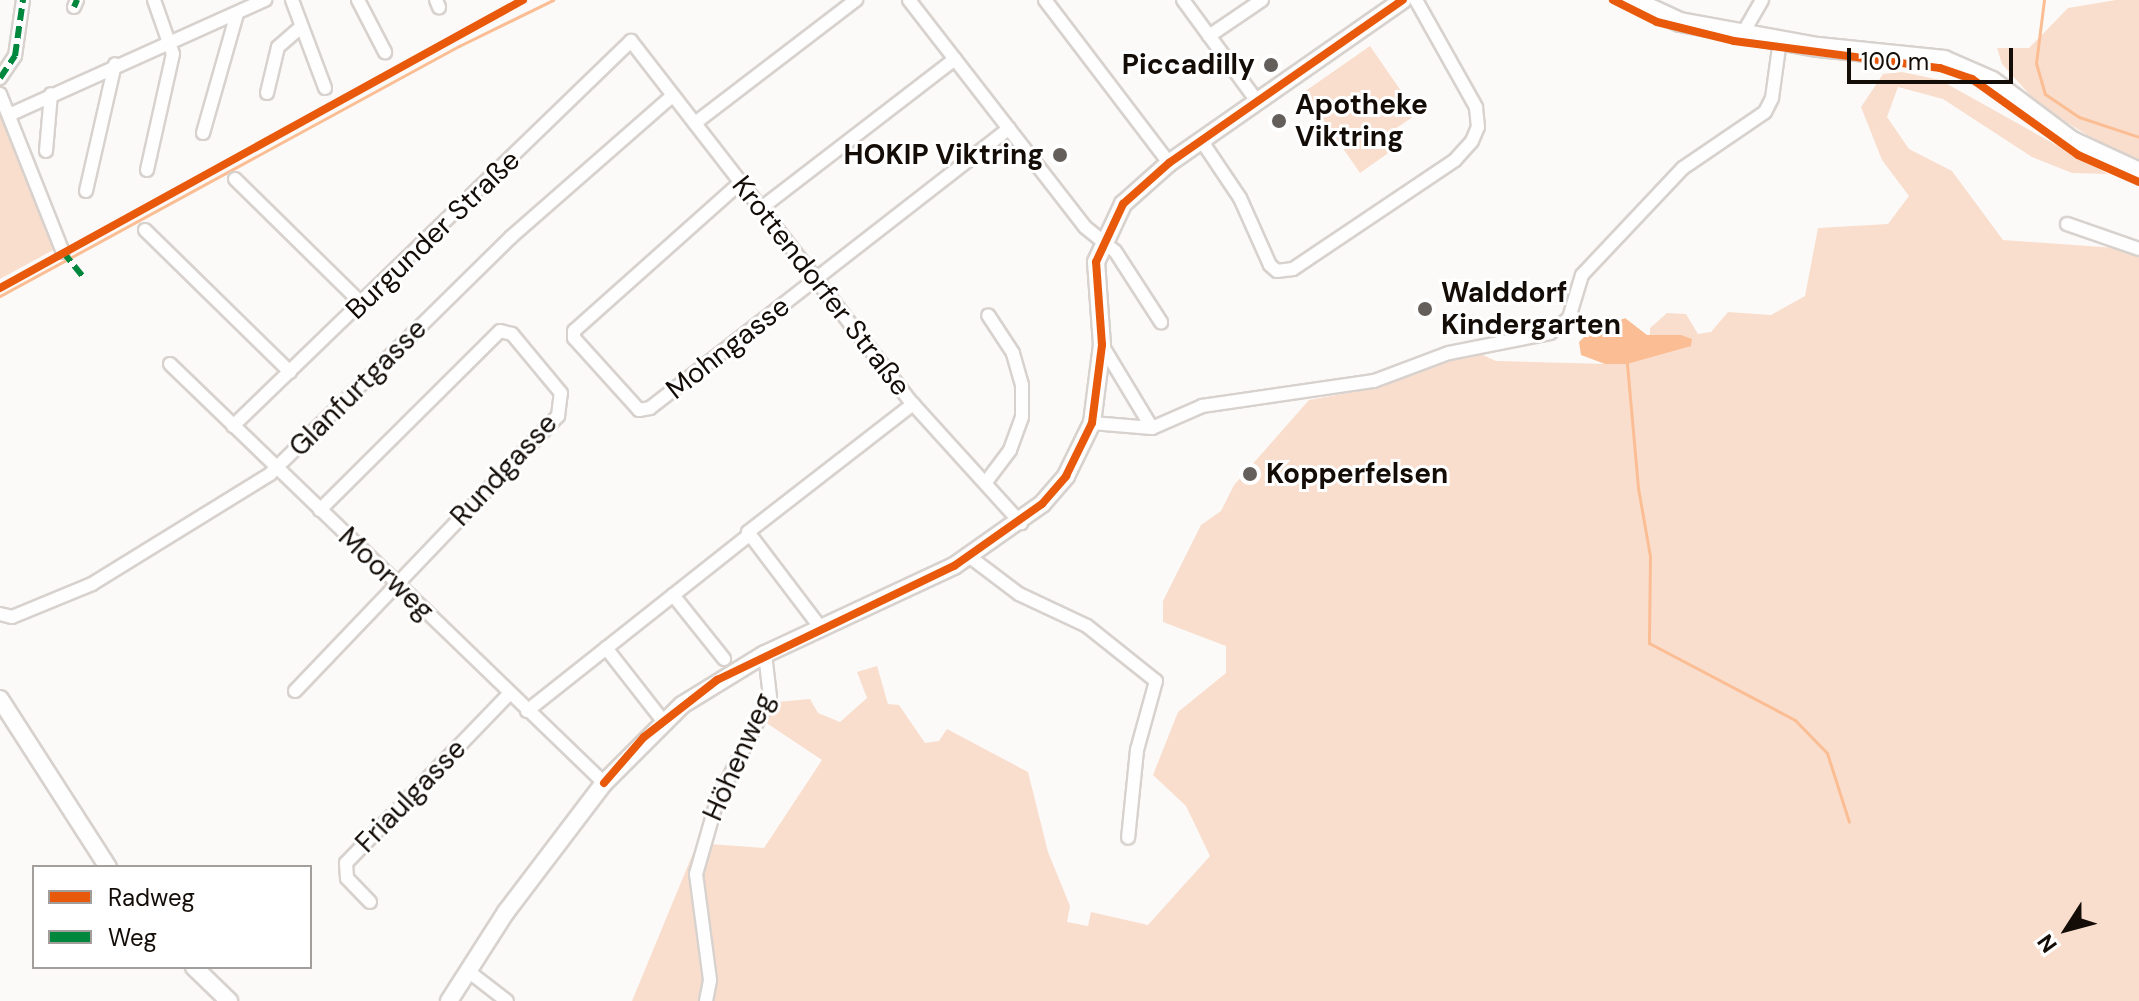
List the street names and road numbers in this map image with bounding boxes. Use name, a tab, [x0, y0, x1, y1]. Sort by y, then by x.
street label: Burgunder Straße	[339, 143, 527, 327]
street label: Krottendorfer Straße	[725, 169, 917, 403]
street label: Mohngasse	[660, 289, 796, 407]
street label: Glanfurtgasse	[282, 312, 434, 464]
street label: Rundgasse	[444, 407, 564, 533]
street label: Moorweg	[331, 520, 441, 628]
street label: Höhenweg	[696, 688, 782, 826]
street label: Friaulgasse	[349, 732, 473, 860]

